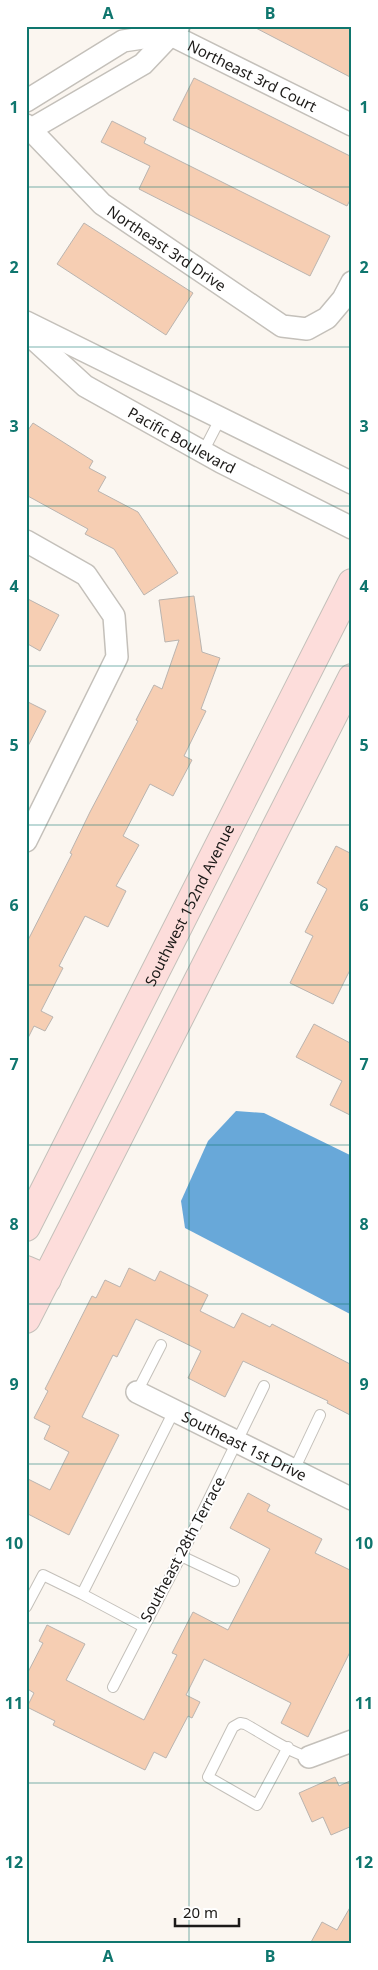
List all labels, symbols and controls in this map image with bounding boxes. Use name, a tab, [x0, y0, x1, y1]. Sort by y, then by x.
text: A	[102, 2, 114, 24]
text: B	[265, 2, 275, 24]
street label: Northeast 3rd Court	[184, 35, 321, 116]
text: 1	[9, 96, 19, 118]
text: 1	[359, 96, 369, 118]
street label: Northeast 3rd Drive	[104, 201, 230, 295]
text: 2	[9, 256, 19, 278]
text: 2	[359, 256, 369, 278]
street label: Pacific Boulevard	[125, 402, 239, 478]
text: 3	[9, 415, 19, 437]
text: 3	[359, 415, 369, 437]
text: 4	[9, 575, 19, 597]
text: 4	[359, 575, 369, 597]
text: 5	[9, 734, 19, 756]
text: 5	[359, 734, 369, 756]
street label: Southwest 152nd Avenue	[140, 821, 238, 989]
text: 6	[9, 894, 19, 916]
text: 6	[359, 894, 369, 916]
text: 7	[9, 1053, 19, 1075]
text: 7	[359, 1053, 369, 1075]
text: 8	[9, 1213, 19, 1235]
text: 8	[359, 1213, 369, 1235]
text: 9	[9, 1373, 19, 1395]
text: 9	[359, 1373, 369, 1395]
street label: Southeast 1st Drive	[179, 1406, 310, 1485]
street label: Southeast 28th Terrace	[135, 1473, 229, 1625]
text: 10	[5, 1532, 23, 1554]
text: 10	[355, 1532, 373, 1554]
text: 11	[5, 1692, 23, 1714]
text: 11	[355, 1692, 373, 1714]
text: 12	[5, 1851, 23, 1873]
text: 12	[355, 1851, 373, 1873]
scale bar	[175, 1895, 239, 1927]
text: 20 m	[183, 1902, 218, 1922]
text: A	[102, 1945, 114, 1967]
text: B	[265, 1945, 275, 1967]

